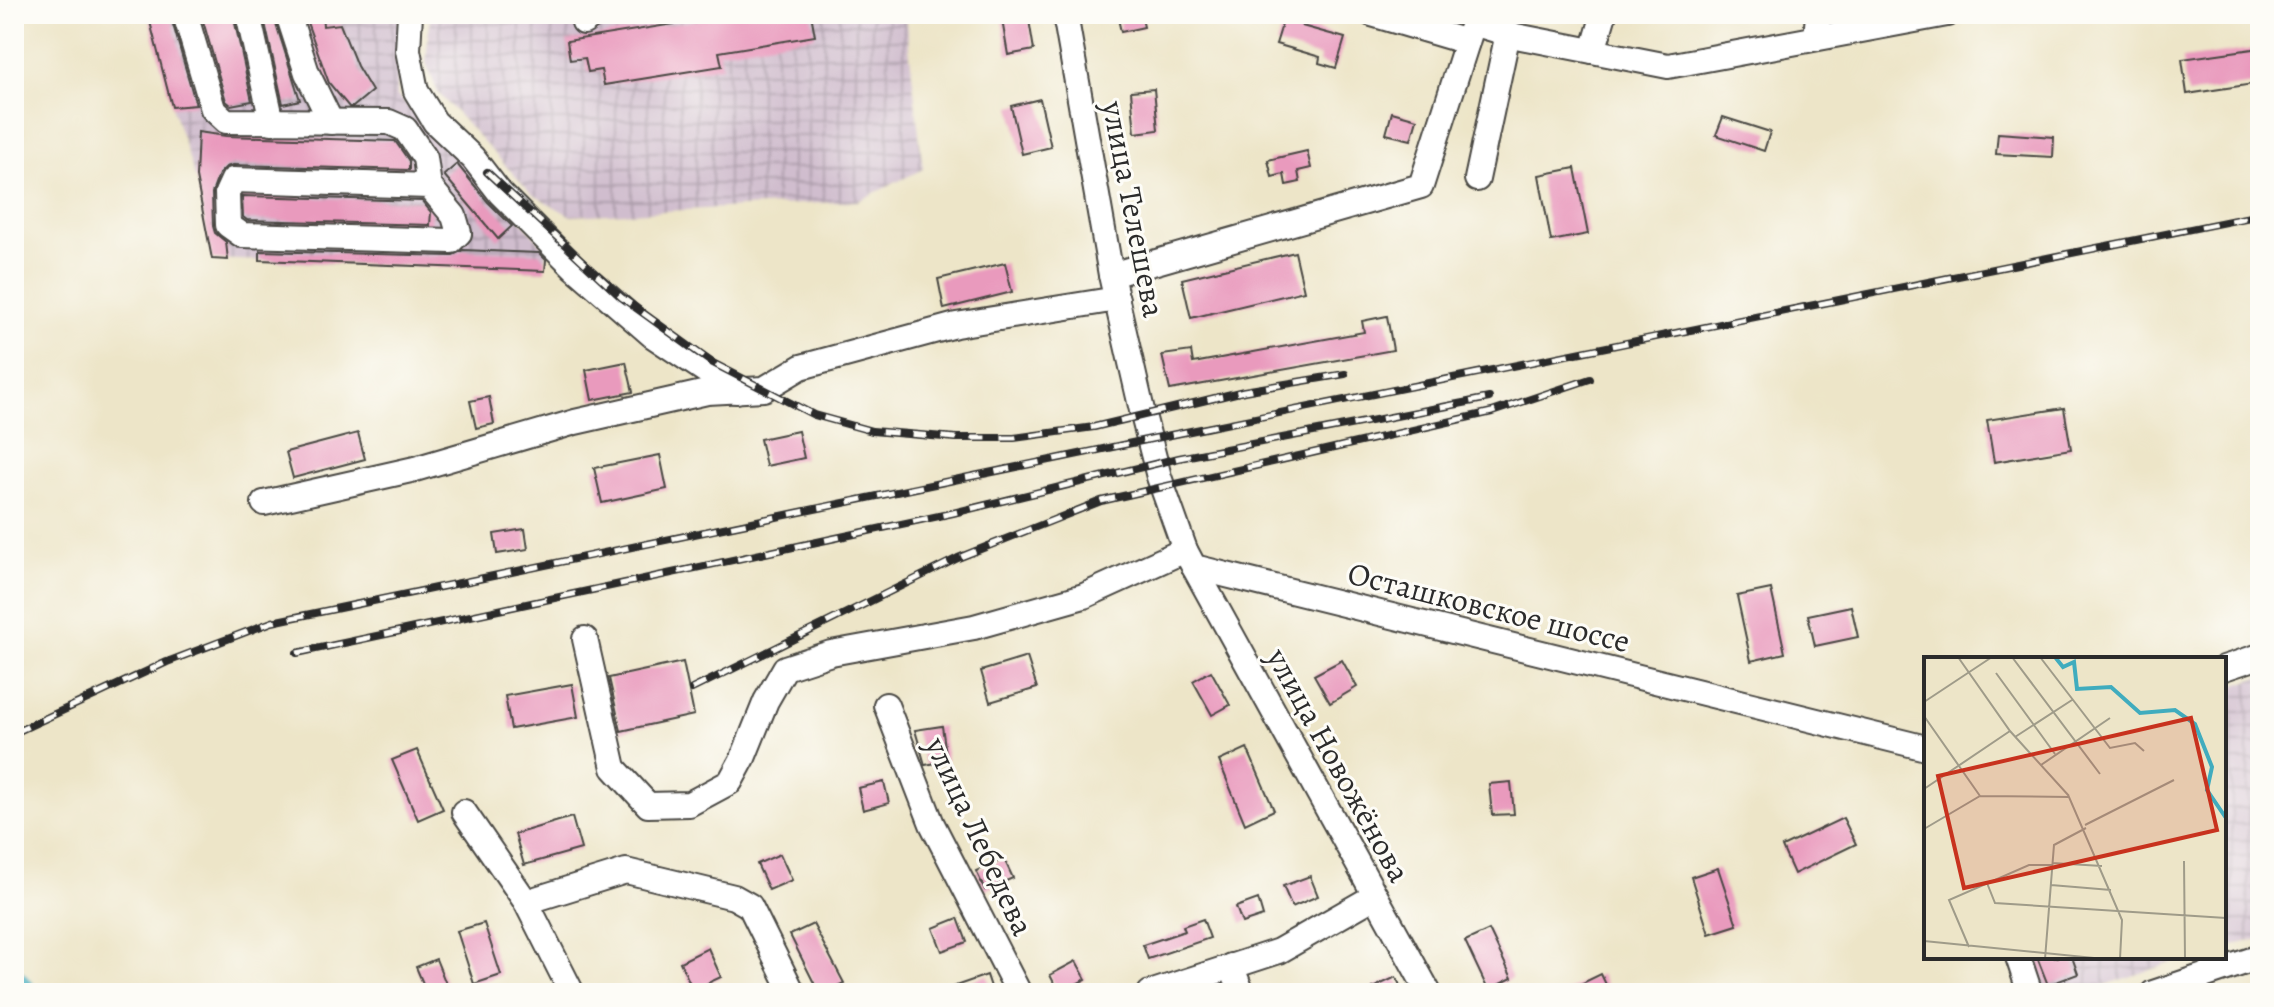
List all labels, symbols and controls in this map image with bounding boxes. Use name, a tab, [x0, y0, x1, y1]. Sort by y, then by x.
street label: улица Телешева	[1091, 96, 1177, 321]
street label: Осташковское шоссе	[1343, 551, 1635, 663]
street label: улица Новожёнова	[1256, 639, 1422, 890]
inset map	[1924, 657, 2226, 959]
street label: улица Лебедева	[914, 729, 1045, 943]

